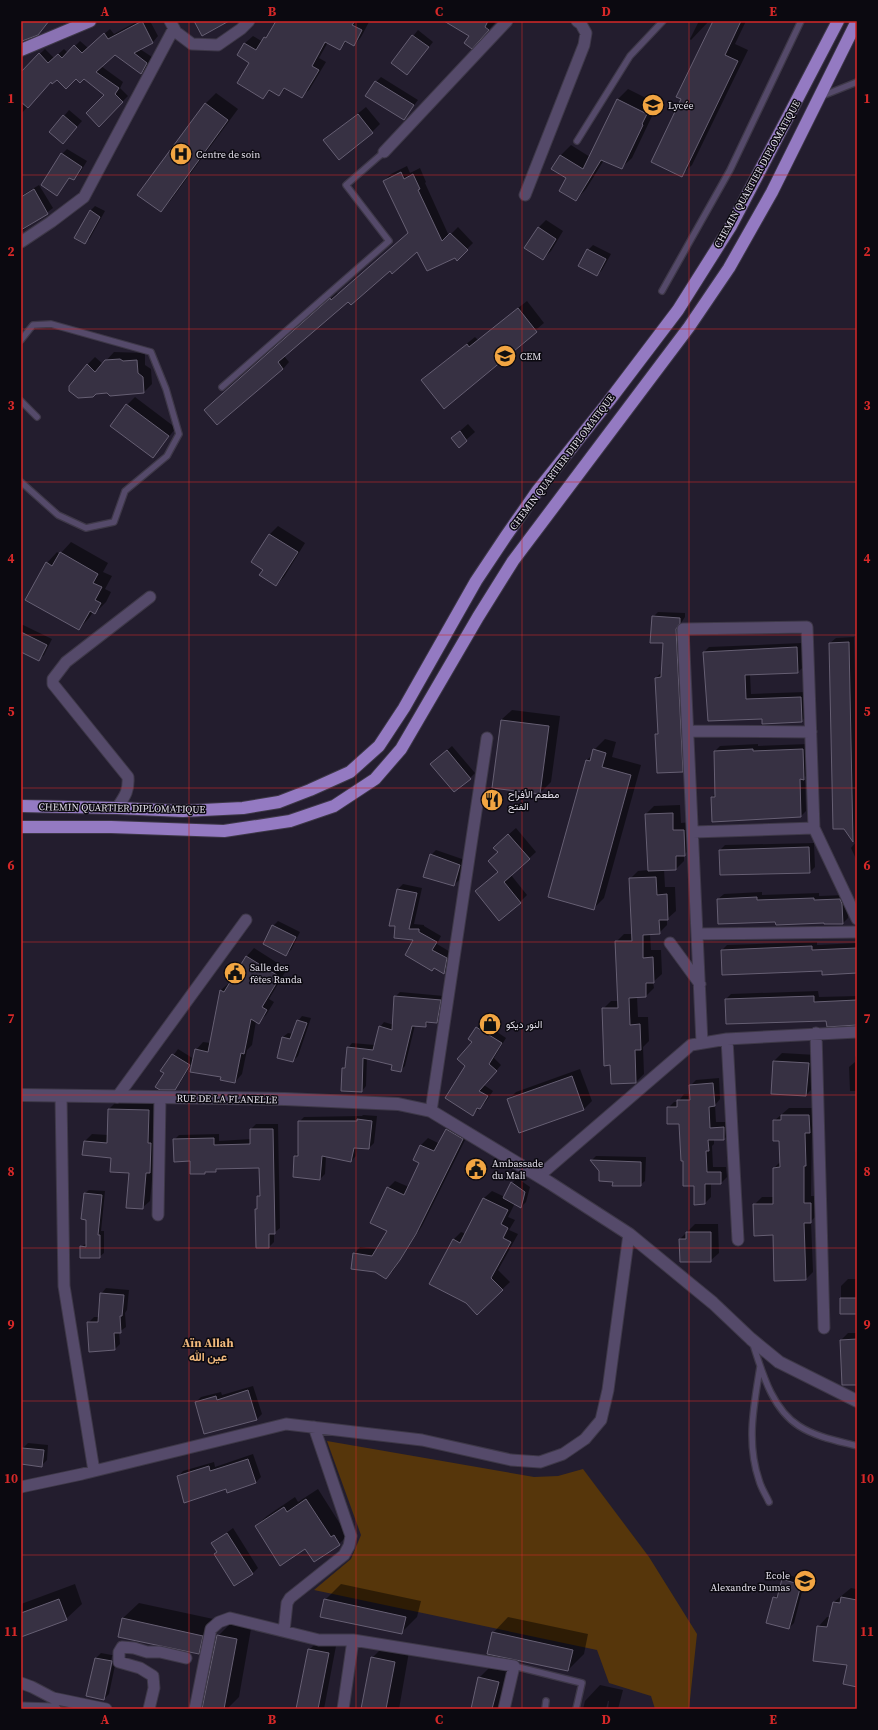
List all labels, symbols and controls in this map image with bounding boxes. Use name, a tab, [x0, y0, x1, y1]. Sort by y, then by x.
text: A	[101, 3, 110, 20]
text: B	[268, 3, 277, 20]
text: C	[435, 3, 443, 20]
text: D	[601, 3, 611, 20]
text: E	[769, 3, 777, 20]
text: 1	[7, 90, 15, 107]
text: 1	[863, 90, 871, 107]
school or university icon: Lycée	[640, 92, 666, 118]
street label: CHEMIN QUARTIER DIPLOMATIQUE	[711, 98, 803, 250]
place label: Lycée	[668, 99, 694, 112]
hospital icon: Centre de soin	[168, 141, 194, 167]
place label: Centre de soin	[196, 148, 260, 161]
text: 2	[7, 243, 15, 260]
text: 2	[863, 243, 871, 260]
school or university icon: CEM	[492, 343, 518, 369]
place label: CEM	[520, 350, 541, 363]
street label: CHEMIN QUARTIER DIPLOMATIQUE	[507, 391, 617, 533]
text: 3	[7, 397, 15, 414]
text: 3	[863, 397, 871, 414]
text: 4	[7, 550, 15, 567]
text: 4	[863, 550, 871, 567]
text: 5	[7, 703, 15, 720]
text: 5	[863, 703, 871, 720]
restaurant icon: مطعم الأفراح الفتح	[479, 787, 505, 813]
place label: مطعم الأفراح الفتح	[508, 788, 559, 813]
street label: CHEMIN QUARTIER DIPLOMATIQUE	[39, 800, 205, 816]
text: 6	[7, 857, 15, 874]
text: 6	[863, 857, 871, 874]
public building icon: Salle des fêtes Randa	[222, 960, 248, 986]
place label: Salle des fêtes Randa	[250, 961, 303, 986]
text: 7	[7, 1010, 15, 1027]
text: 7	[863, 1010, 871, 1027]
shop icon: النور ديكو	[477, 1011, 503, 1037]
place label: النور ديكو	[506, 1018, 542, 1031]
street label: RUE DE LA FLANELLE	[177, 1092, 277, 1106]
public building icon: Ambassade du Mali	[463, 1156, 489, 1182]
place label: Ambassade du Mali	[492, 1157, 543, 1182]
text: 8	[7, 1163, 15, 1180]
text: 8	[863, 1163, 871, 1180]
text: 9	[7, 1316, 15, 1333]
text: 9	[863, 1316, 871, 1333]
district label: Aïn Allah عين الله	[182, 1335, 234, 1365]
text: 10	[4, 1470, 18, 1487]
text: 10	[860, 1470, 874, 1487]
school or university icon: Ecole Alexandre Dumas	[792, 1568, 818, 1594]
place label: Ecole Alexandre Dumas	[710, 1569, 790, 1594]
text: 11	[4, 1623, 18, 1640]
text: 11	[860, 1623, 874, 1640]
text: A	[101, 1711, 110, 1728]
text: B	[268, 1711, 277, 1728]
text: C	[435, 1711, 443, 1728]
text: D	[601, 1711, 611, 1728]
text: E	[769, 1711, 777, 1728]

